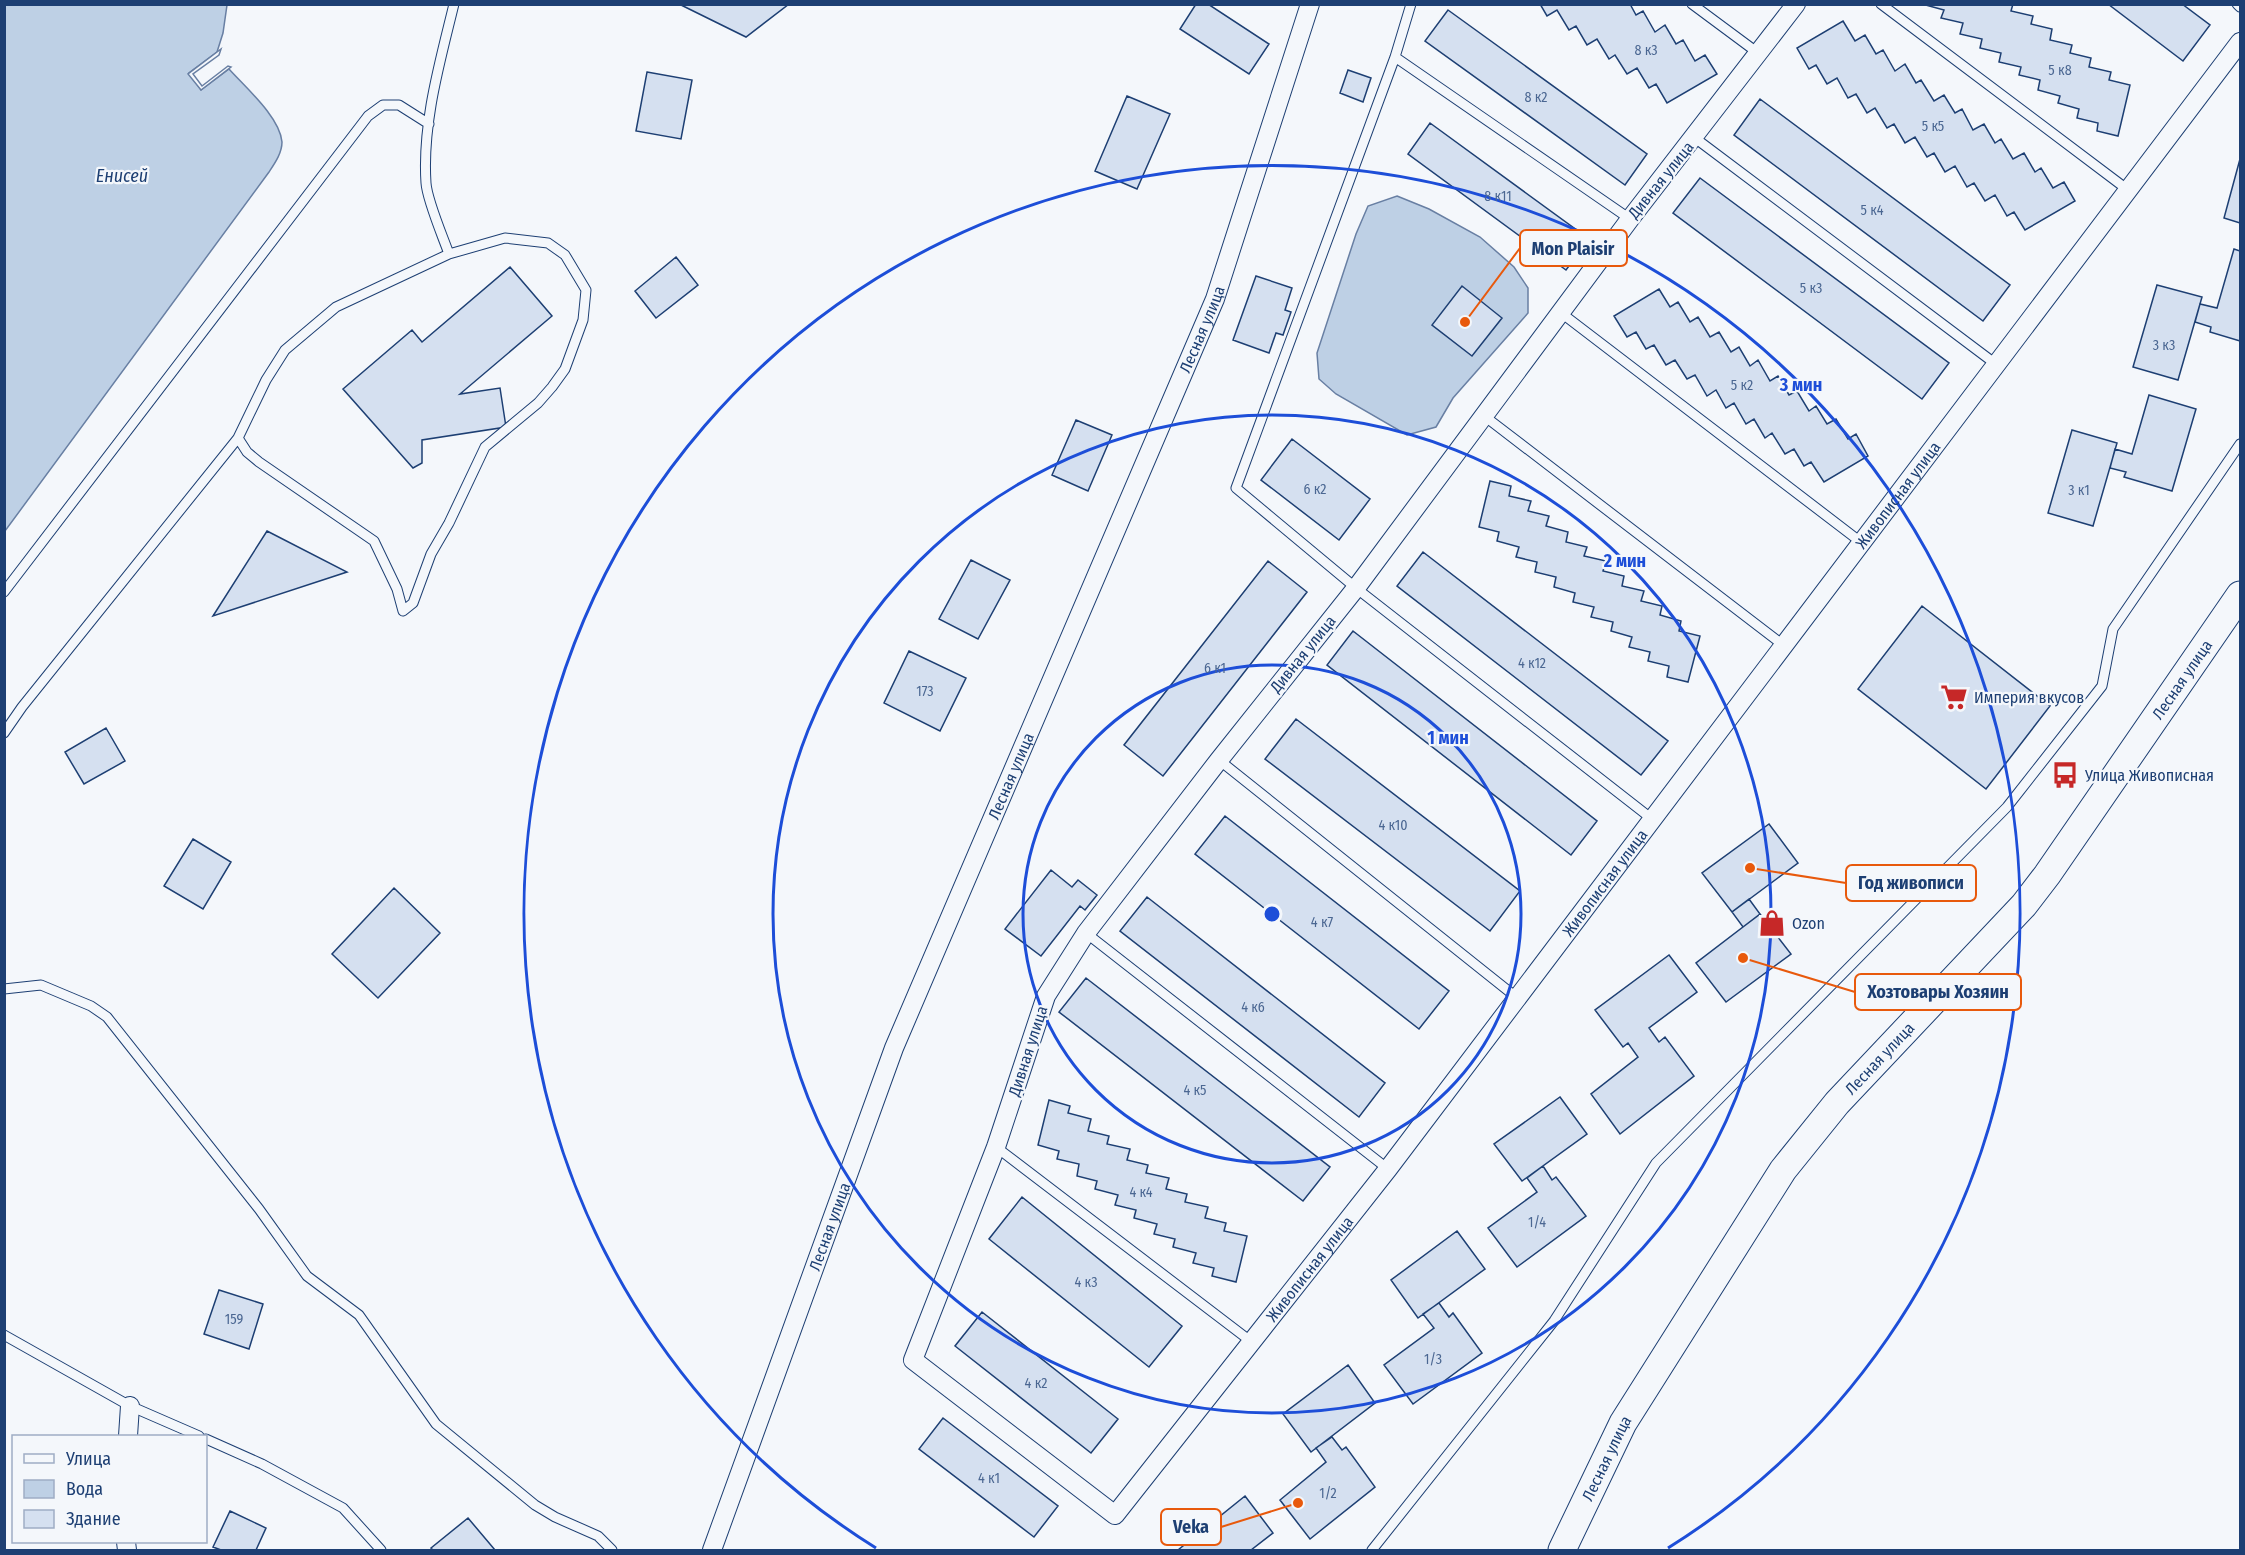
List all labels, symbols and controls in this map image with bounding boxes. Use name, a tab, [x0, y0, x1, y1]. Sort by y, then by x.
house number: 8 к3	[1634, 42, 1658, 59]
house number: 5 к8	[2048, 62, 2072, 79]
house number: 8 к2	[1524, 89, 1548, 106]
house number: 5 к5	[1922, 118, 1944, 135]
street label: Дивная улица	[1624, 137, 1698, 223]
water label: Енисей	[96, 165, 148, 187]
house number: 8 к11	[1484, 188, 1512, 205]
house number: 5 к4	[1861, 202, 1884, 219]
callout: Mon Plaisir	[1520, 230, 1627, 266]
text: Mon Plaisir	[1532, 238, 1615, 260]
house number: 5 к3	[1800, 280, 1822, 297]
street label: Лесная улица	[1175, 283, 1228, 375]
house number: 3 к3	[2153, 337, 2175, 354]
text: 3 мин	[1779, 374, 1822, 396]
house number: 5 к2	[1731, 377, 1753, 394]
street label: Живописная улица	[1851, 438, 1944, 552]
house number: 6 к2	[1304, 481, 1326, 498]
house number: 3 к1	[2068, 482, 2090, 499]
text: 2 мин	[1603, 550, 1646, 572]
street label: Дивная улица	[1266, 611, 1340, 697]
street label: Лесная улица	[2148, 636, 2216, 723]
house number: 4 к12	[1518, 655, 1546, 672]
house number: 6 к1	[1204, 660, 1226, 677]
supermarket icon: Империя вкусов	[1939, 682, 1969, 712]
house number: 173	[916, 683, 934, 700]
place label: Империя вкусов	[1974, 688, 2084, 707]
text: 1 мин	[1427, 727, 1469, 749]
street label: Лесная улица	[984, 730, 1038, 822]
bus stop icon: Улица Живописная	[2050, 760, 2080, 790]
place label: Улица Живописная	[2084, 766, 2214, 785]
house number: 4 к10	[1378, 817, 1408, 834]
street label: Живописная улица	[1558, 825, 1651, 940]
callout: Год живописи	[1846, 865, 1976, 901]
text: Год живописи	[1858, 872, 1964, 894]
centre of rings	[1262, 904, 1282, 924]
shop icon: Ozon	[1757, 908, 1787, 938]
house number: 4 к7	[1311, 914, 1333, 931]
place label: Ozon	[1792, 914, 1825, 933]
callout: Хозтовары Хозяин	[1855, 974, 2021, 1010]
text: Хозтовары Хозяин	[1866, 981, 2009, 1003]
house number: 4 к6	[1241, 999, 1265, 1016]
street label: Дивная улица	[1004, 1003, 1052, 1099]
street label: Лесная улица	[1841, 1018, 1918, 1098]
house number: 4 к5	[1184, 1082, 1206, 1099]
street label: Лесная улица	[805, 1180, 854, 1273]
house number: 4 к4	[1129, 1184, 1153, 1201]
street label: Живописная улица	[1262, 1212, 1357, 1325]
house number: 1/4	[1528, 1214, 1546, 1231]
house number: 4 к3	[1075, 1274, 1097, 1291]
house number: 159	[225, 1311, 243, 1328]
house number: 1/3	[1424, 1351, 1442, 1368]
house number: 4 к2	[1025, 1375, 1047, 1392]
street label: Лесная улица	[1578, 1412, 1635, 1504]
legend	[12, 1435, 207, 1543]
text: Улица	[65, 1448, 111, 1470]
house number: 4 к1	[978, 1470, 1000, 1487]
text: Вода	[66, 1478, 103, 1500]
house number: 1/2	[1319, 1485, 1337, 1502]
text: Здание	[66, 1508, 121, 1530]
callout: Veka	[1161, 1509, 1221, 1545]
text: Veka	[1172, 1516, 1209, 1538]

